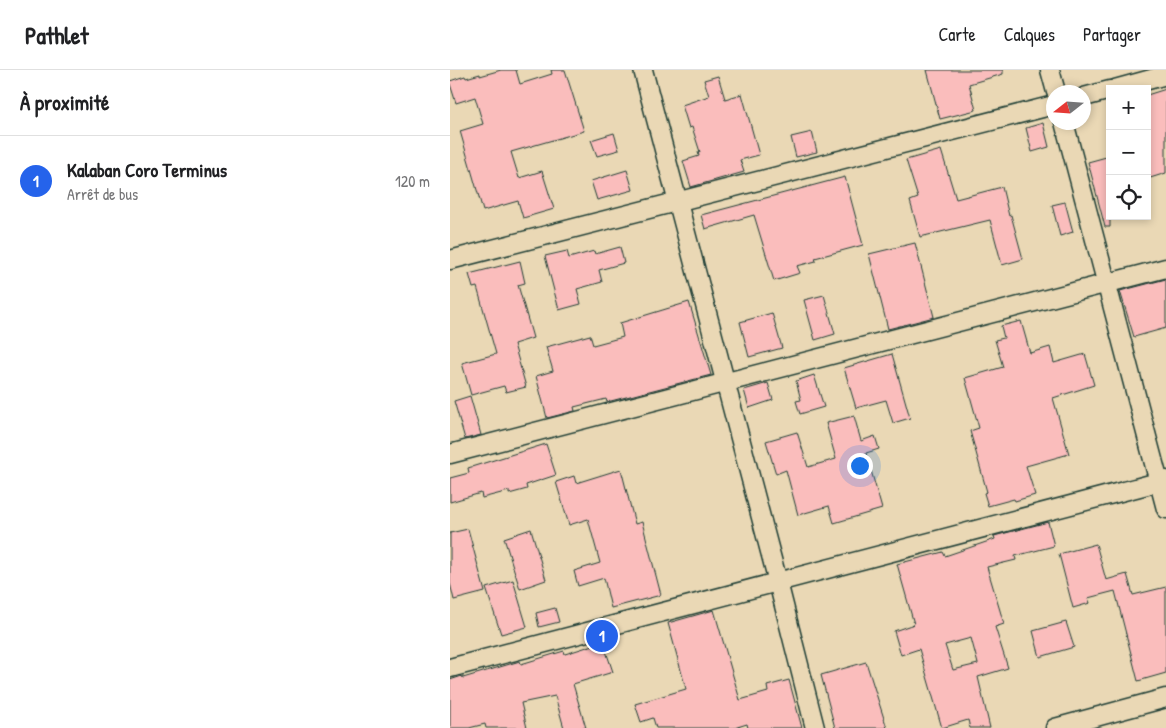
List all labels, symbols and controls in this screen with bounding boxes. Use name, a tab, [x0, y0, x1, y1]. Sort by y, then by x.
text: Pathlet	[25, 19, 88, 51]
text: Carte	[938, 22, 976, 47]
text: Calques	[1004, 22, 1055, 47]
text: Partager	[1083, 22, 1141, 47]
north arrow	[1046, 85, 1091, 130]
map controls	[1106, 85, 1151, 220]
button: +	[1106, 85, 1151, 130]
text: À proximité	[20, 88, 109, 117]
button: −	[1106, 130, 1151, 175]
text: Kalaban Coro Terminus	[67, 157, 227, 183]
text: 1	[33, 170, 39, 192]
text: 120 m	[395, 170, 430, 192]
button: locate	[1106, 175, 1151, 220]
text: Arrêt de bus	[67, 183, 138, 205]
your location	[847, 453, 873, 479]
pin: 1	[586, 617, 618, 655]

